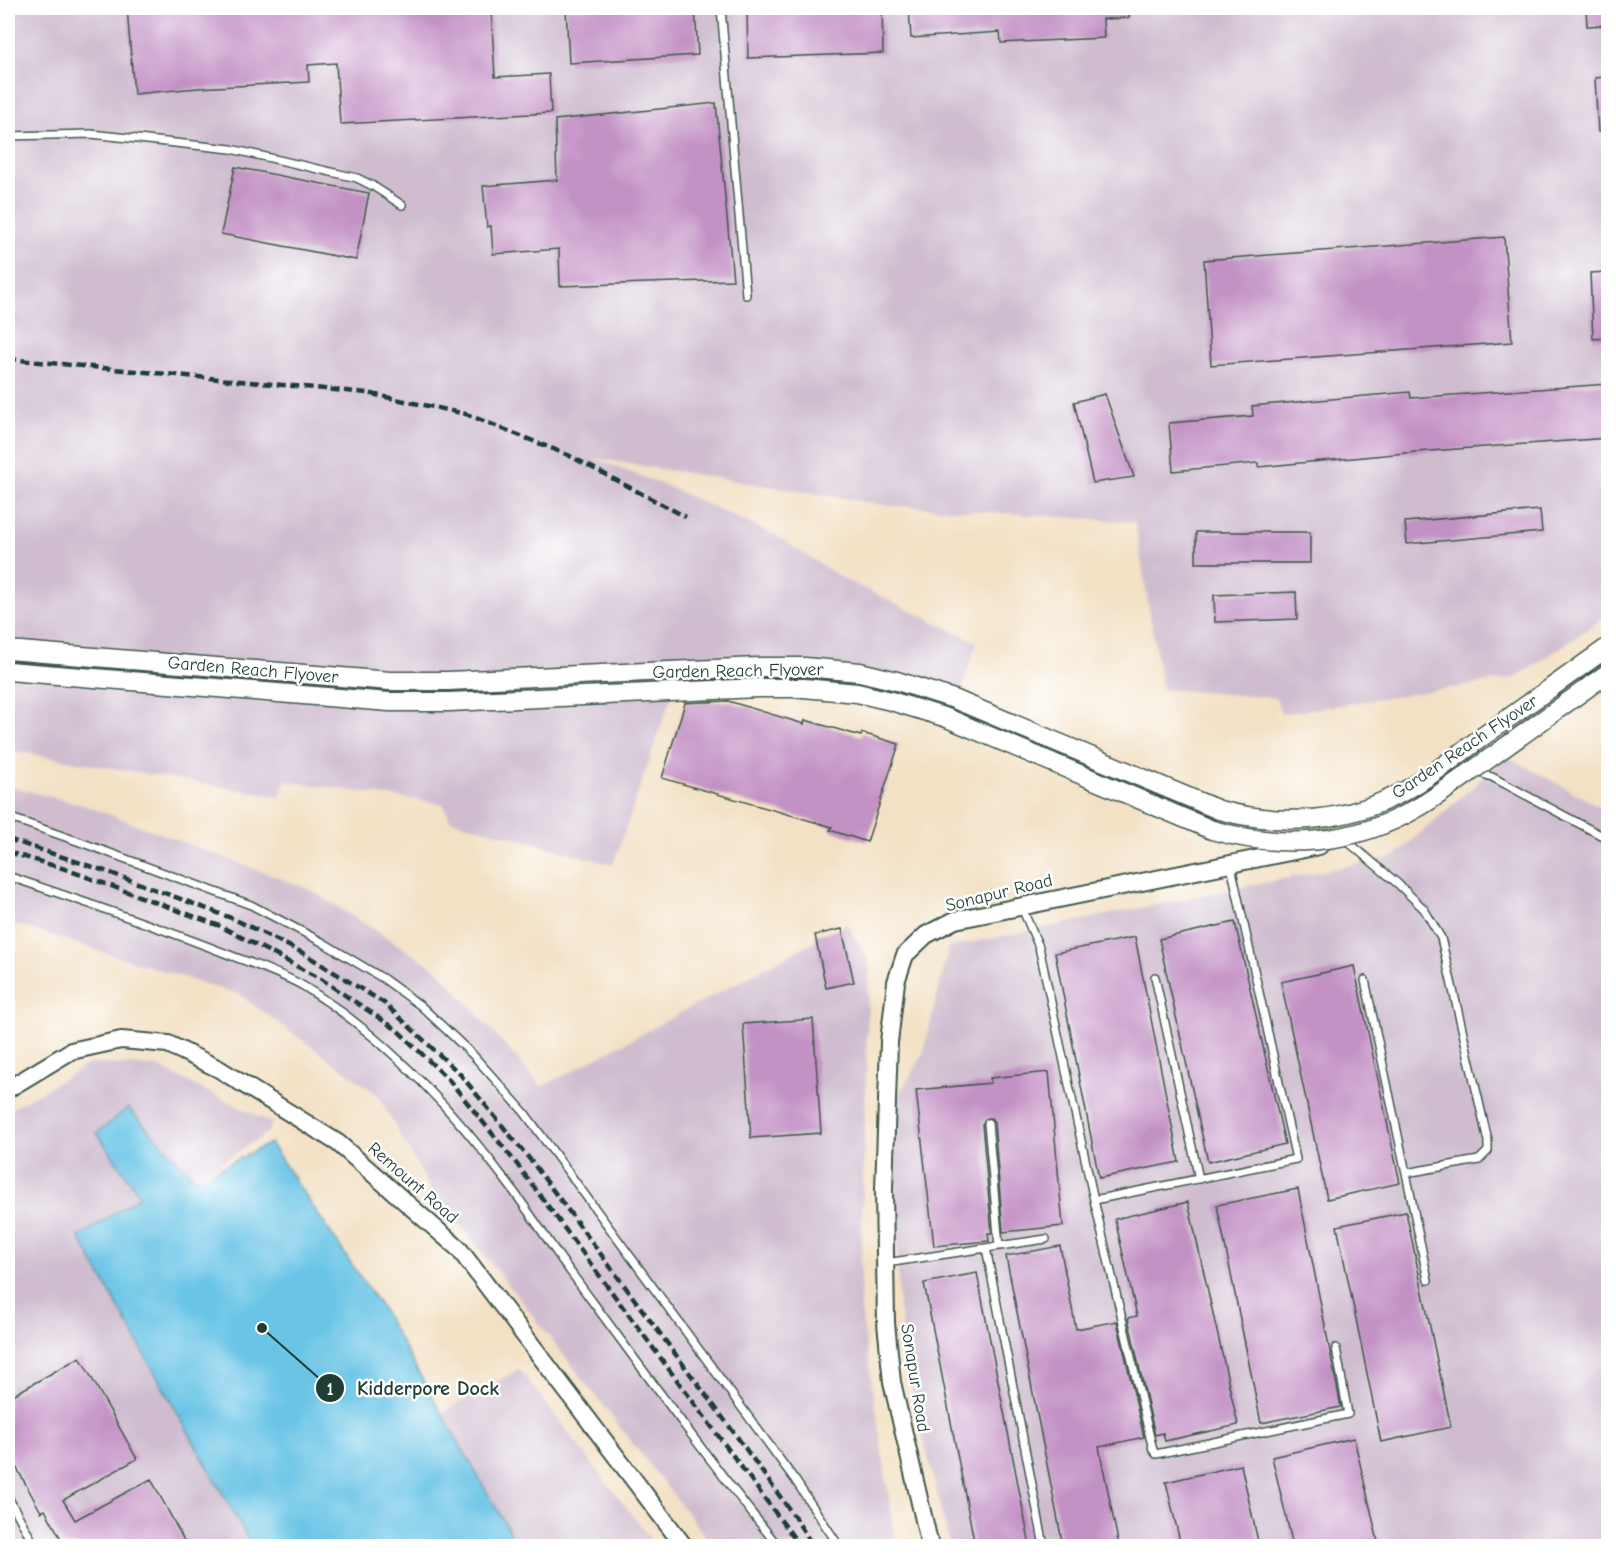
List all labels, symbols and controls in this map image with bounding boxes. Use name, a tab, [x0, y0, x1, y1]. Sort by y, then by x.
street label: Garden Reach Flyover	[167, 652, 340, 688]
street label: Garden Reach Flyover	[652, 659, 825, 683]
street label: Garden Reach Flyover	[1388, 690, 1543, 804]
street label: Sonapur Road	[943, 870, 1055, 916]
street label: Remount Road	[363, 1138, 463, 1228]
street label: Sonapur Road	[896, 1322, 934, 1434]
callout: Kidderpore Dock	[315, 1369, 511, 1407]
text: Kidderpore Dock	[357, 1377, 499, 1400]
text: 1	[326, 1379, 334, 1400]

